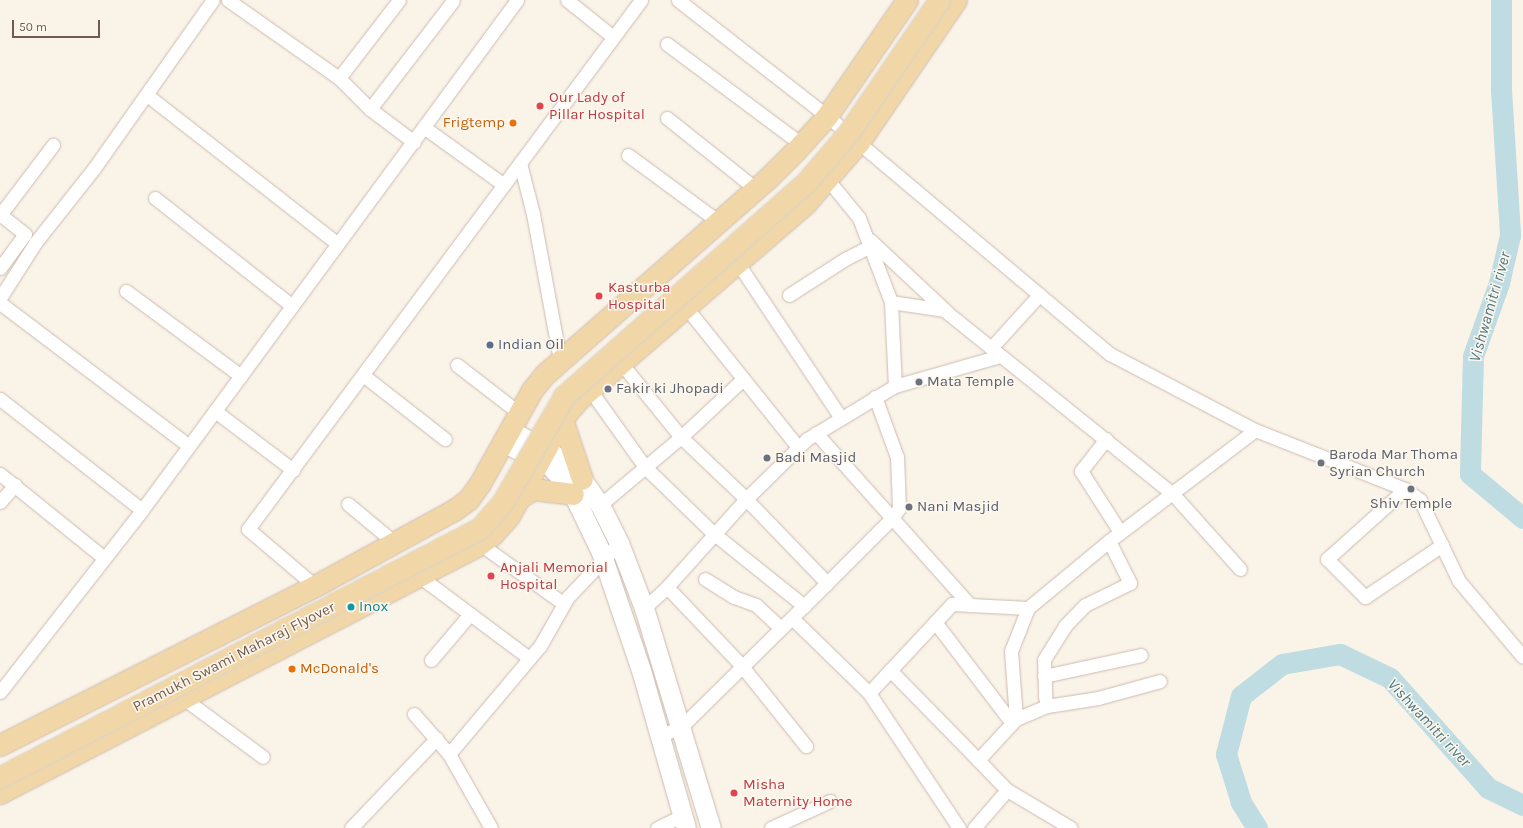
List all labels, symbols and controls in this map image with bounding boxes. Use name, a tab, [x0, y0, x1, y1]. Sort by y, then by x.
scale bar	[14, 12, 102, 38]
text: 50 m	[19, 20, 47, 34]
place label: Our Lady of Pillar Hospital	[549, 88, 645, 123]
marker: Our Lady of Pillar Hospital	[534, 100, 546, 112]
place label: Frigtemp	[443, 114, 505, 132]
marker: Frigtemp	[508, 118, 518, 128]
water label: Vishwamitri river	[1465, 250, 1515, 364]
place label: Kasturba Hospital	[608, 278, 671, 313]
marker: Kasturba Hospital	[593, 290, 605, 302]
place label: Indian Oil	[498, 336, 564, 354]
marker: Indian Oil	[485, 340, 495, 350]
place label: Mata Temple	[927, 373, 1014, 391]
marker: Mata Temple	[914, 377, 924, 387]
place label: Fakir ki Jhopadi	[616, 380, 724, 398]
marker: Fakir ki Jhopadi	[603, 384, 613, 394]
place label: Baroda Mar Thoma Syrian Church	[1329, 445, 1458, 480]
place label: Badi Masjid	[775, 449, 856, 467]
marker: Badi Masjid	[762, 453, 772, 463]
marker: Baroda Mar Thoma Syrian Church	[1316, 458, 1326, 468]
marker: Shiv Temple	[1406, 484, 1416, 494]
place label: Shiv Temple	[1370, 495, 1452, 513]
place label: Nani Masjid	[917, 498, 1000, 516]
marker: Nani Masjid	[904, 502, 914, 512]
place label: Anjali Memorial Hospital	[500, 558, 608, 593]
marker: Anjali Memorial Hospital	[485, 570, 497, 582]
street label: Pramukh Swami Maharaj Flyover	[130, 598, 338, 716]
place label: Inox	[359, 598, 388, 616]
marker: Inox	[346, 602, 356, 612]
place label: McDonald's	[300, 660, 379, 678]
marker: McDonald's	[287, 664, 297, 674]
water label: Vishwamitri river	[1383, 675, 1475, 771]
place label: Misha Maternity Home	[743, 775, 852, 810]
marker: Misha Maternity Home	[728, 787, 740, 799]

